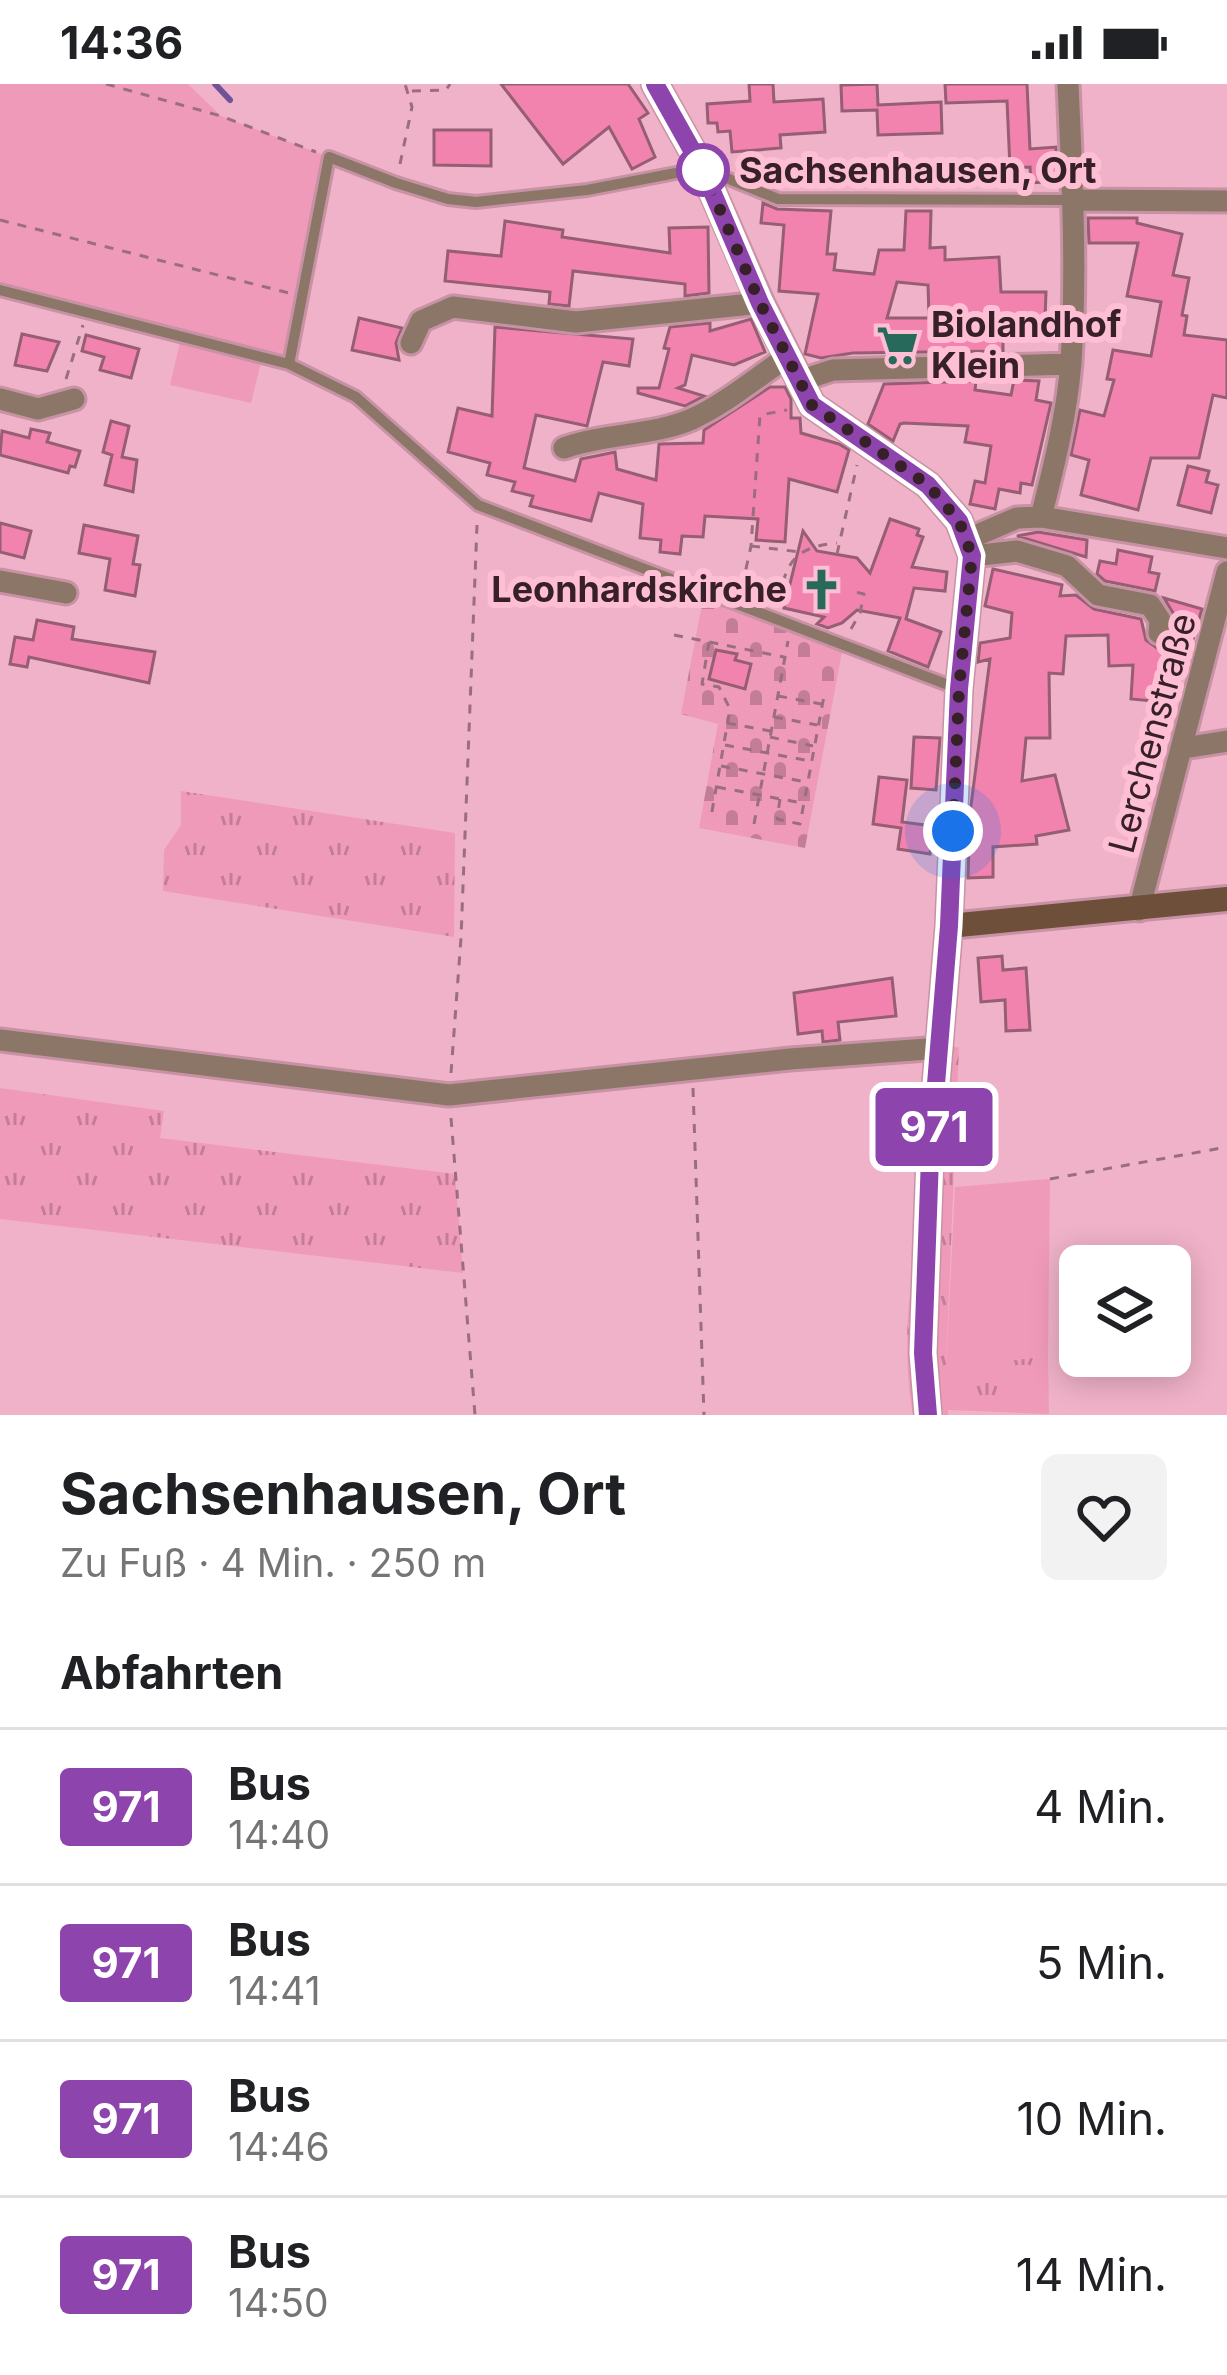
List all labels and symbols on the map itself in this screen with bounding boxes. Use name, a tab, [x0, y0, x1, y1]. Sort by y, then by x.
marker: Sachsenhausen, Ort	[678, 145, 728, 195]
place label: Sachsenhausen, Ort	[739, 148, 1097, 192]
place label: Biolandhof Klein	[931, 302, 1121, 387]
supermarket icon: Biolandhof Klein	[874, 322, 920, 368]
church icon: Leonhardskirche	[798, 566, 844, 612]
place label: Leonhardskirche	[491, 567, 787, 611]
street label: Lerchenstraße	[1099, 608, 1205, 858]
your location	[923, 801, 983, 861]
line badge: 971	[865, 1088, 1003, 1166]

